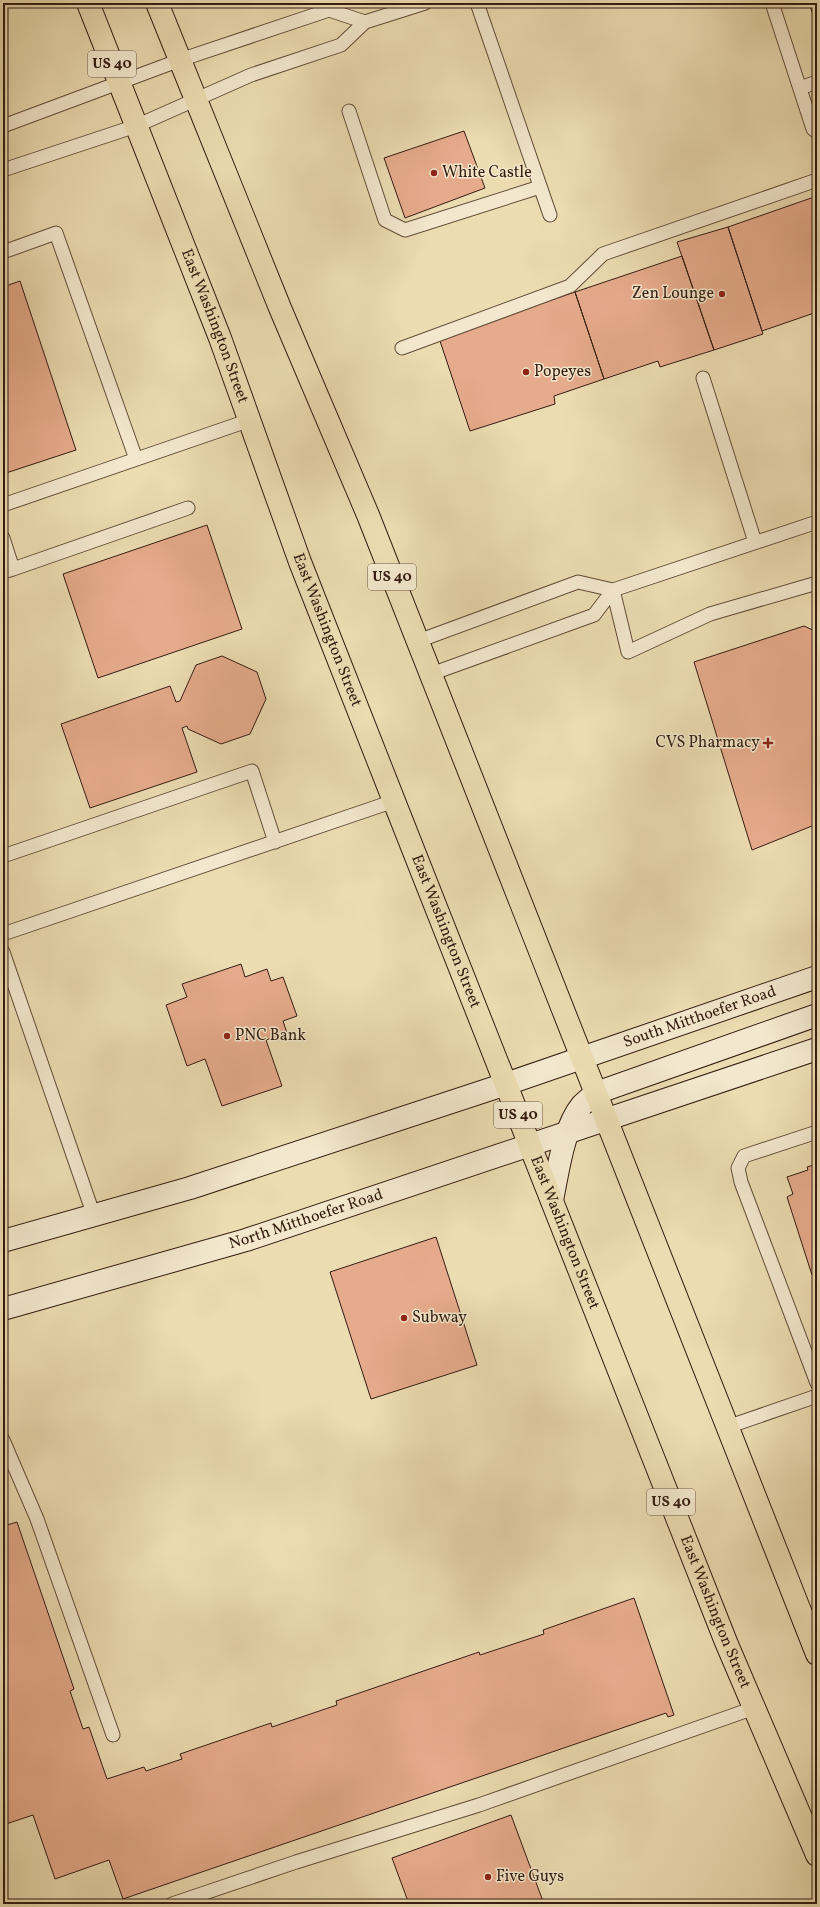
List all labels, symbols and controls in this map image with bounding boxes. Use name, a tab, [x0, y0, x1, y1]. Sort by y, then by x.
road number: US 40	[88, 51, 136, 77]
place label: White Castle	[442, 162, 532, 184]
marker: White Castle	[429, 168, 439, 178]
street label: East Washington Street	[175, 246, 254, 407]
place label: Zen Lounge	[632, 283, 714, 305]
marker: Zen Lounge	[717, 289, 727, 299]
place label: Popeyes	[534, 361, 591, 383]
marker: Popeyes	[521, 367, 531, 377]
street label: East Washington Street	[287, 550, 367, 710]
road number: US 40	[368, 564, 416, 590]
place label: CVS Pharmacy	[656, 732, 760, 754]
marker: CVS Pharmacy	[763, 738, 773, 748]
street label: East Washington Street	[405, 851, 486, 1012]
street label: South Mitthoefer Road	[620, 981, 779, 1054]
place label: PNC Bank	[235, 1025, 306, 1047]
marker: PNC Bank	[222, 1031, 232, 1041]
road number: US 40	[494, 1102, 542, 1128]
street label: East Washington Street	[524, 1153, 605, 1313]
street label: North Mitthoefer Road	[226, 1184, 386, 1255]
place label: Subway	[412, 1307, 467, 1329]
marker: Subway	[399, 1313, 409, 1323]
road number: US 40	[647, 1489, 695, 1515]
street label: East Washington Street	[674, 1532, 756, 1692]
place label: Five Guys	[496, 1866, 564, 1888]
marker: Five Guys	[483, 1872, 493, 1882]

